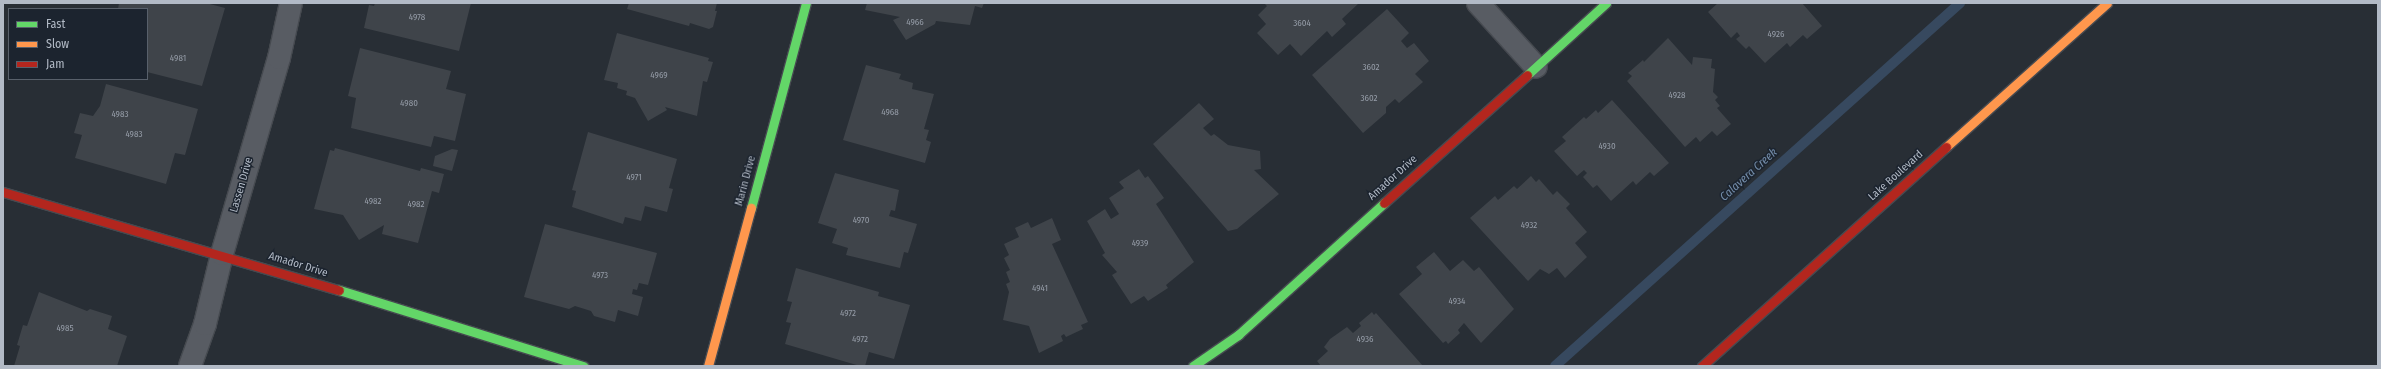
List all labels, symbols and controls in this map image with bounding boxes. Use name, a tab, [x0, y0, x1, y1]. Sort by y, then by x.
legend	[8, 8, 148, 80]
house number: 4978	[409, 12, 425, 22]
text: Fast	[46, 17, 65, 31]
house number: 4966	[906, 17, 924, 27]
house number: 3604	[1293, 18, 1311, 28]
house number: 4926	[1768, 29, 1784, 39]
text: Slow	[46, 37, 69, 51]
house number: 4981	[170, 53, 186, 63]
text: Jam	[46, 57, 64, 71]
house number: 3602	[1362, 62, 1380, 72]
house number: 4969	[650, 70, 668, 80]
house number: 4928	[1669, 90, 1685, 100]
house number: 3602	[1360, 93, 1378, 103]
house number: 4980	[400, 98, 418, 108]
house number: 4968	[881, 107, 899, 117]
house number: 4983	[111, 109, 129, 119]
house number: 4983	[125, 129, 143, 139]
house number: 4930	[1598, 141, 1616, 151]
water label: Calavera Creek	[1717, 146, 1781, 204]
street label: Lake Boulevard	[1866, 148, 1926, 204]
street label: Amador Drive	[1366, 153, 1420, 203]
street label: Marin Drive	[733, 154, 759, 208]
street label: Lassen Drive	[228, 156, 256, 214]
house number: 4971	[626, 172, 642, 182]
house number: 4982	[365, 196, 381, 206]
house number: 4982	[408, 199, 424, 209]
house number: 4970	[853, 215, 869, 225]
house number: 4932	[1521, 220, 1537, 230]
house number: 4939	[1132, 238, 1148, 248]
street label: Amador Drive	[267, 250, 329, 280]
house number: 4973	[592, 270, 608, 280]
house number: 4941	[1032, 283, 1048, 293]
house number: 4934	[1449, 296, 1465, 306]
house number: 4972	[840, 308, 856, 318]
house number: 4985	[56, 323, 74, 333]
house number: 4972	[852, 334, 868, 344]
house number: 4936	[1357, 334, 1373, 344]

